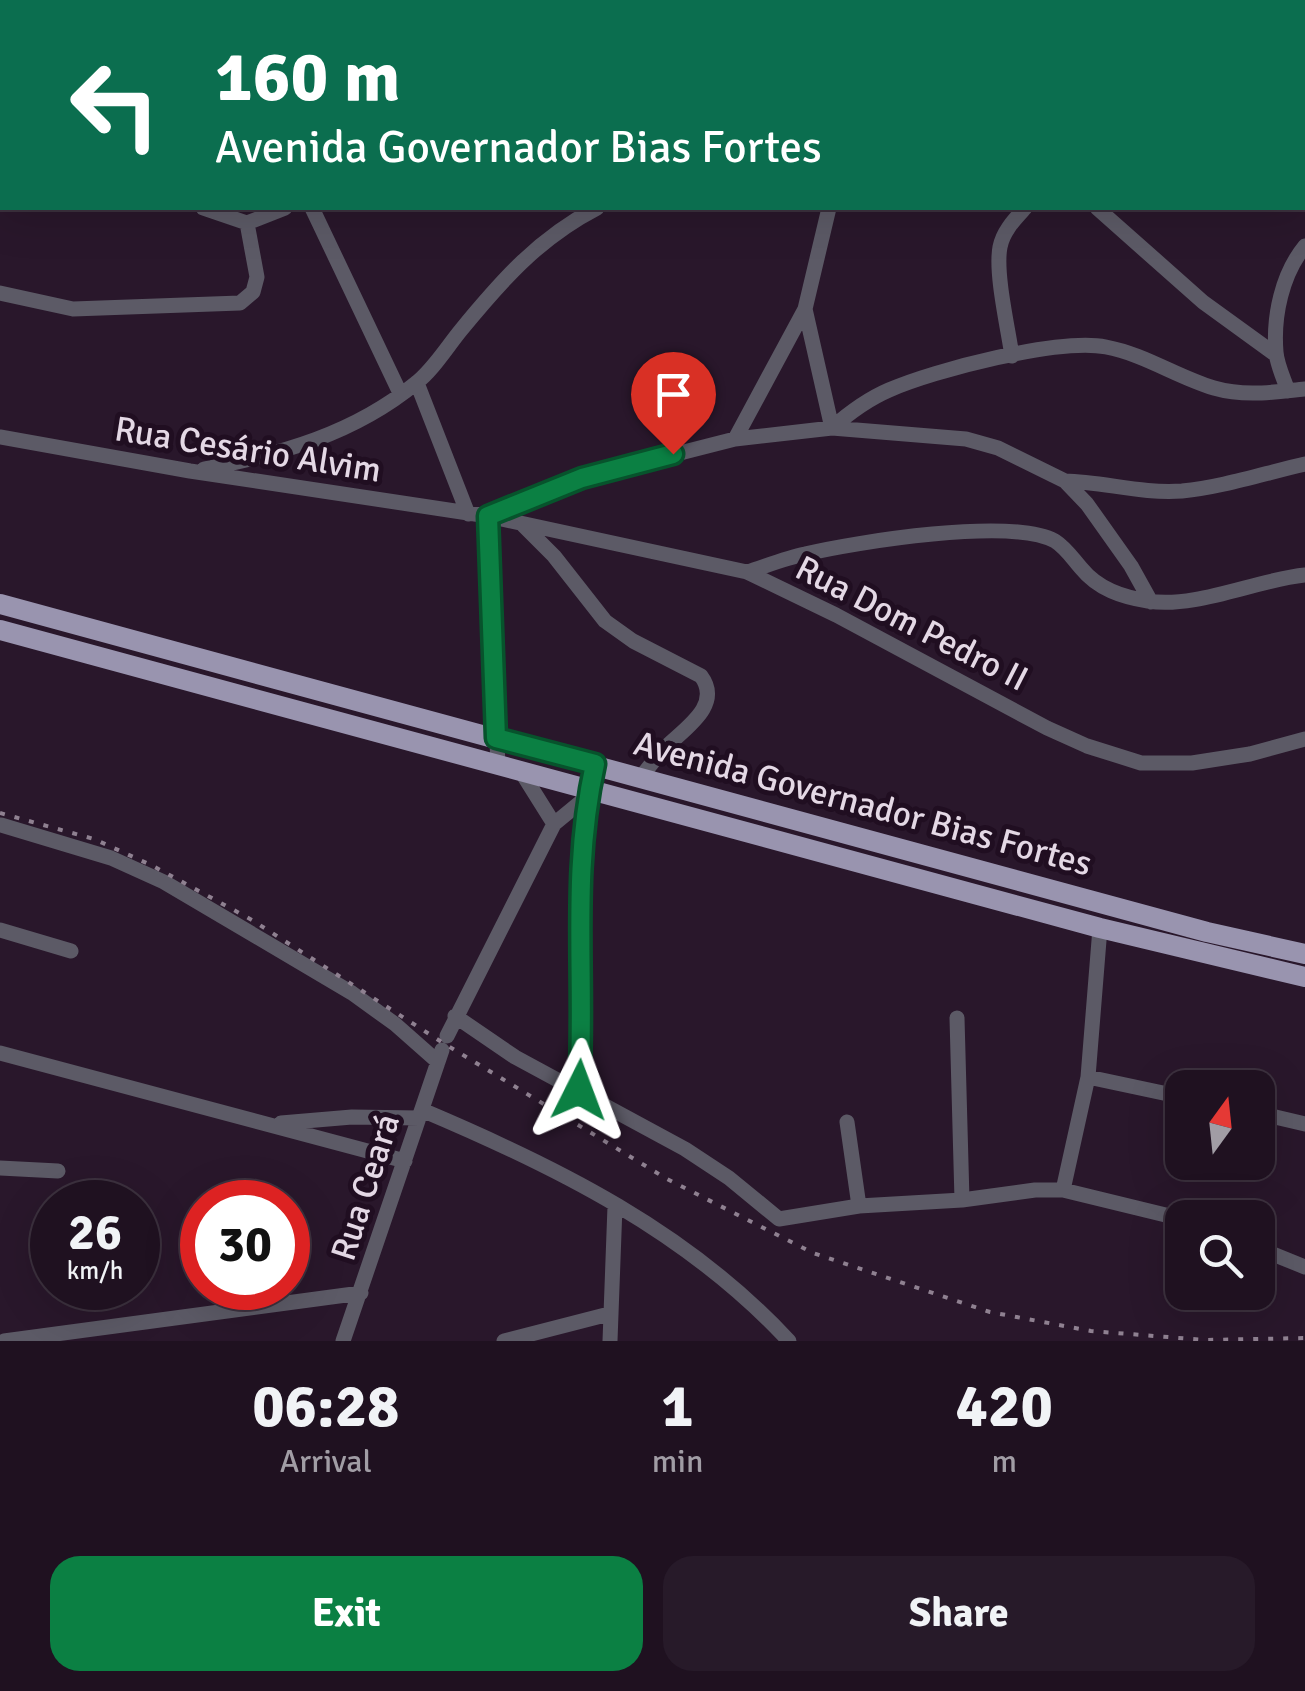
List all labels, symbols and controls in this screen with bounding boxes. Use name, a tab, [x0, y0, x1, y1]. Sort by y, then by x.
text: 160 m	[215, 34, 400, 120]
icon: left	[50, 40, 180, 170]
text: Avenida Governador Bias Fortes	[215, 120, 822, 175]
pin	[631, 352, 716, 455]
icon: arrive	[646, 367, 701, 422]
street label: Rua Cesário Alvim	[112, 407, 384, 492]
street label: Rua Dom Pedro II	[788, 546, 1035, 700]
street label: Avenida Governador Bias Fortes	[629, 722, 1096, 885]
position arrow	[527, 1038, 631, 1142]
north arrow	[1165, 1070, 1275, 1180]
map controls	[1165, 1070, 1275, 1310]
street label: Rua Ceará	[322, 1109, 409, 1266]
speed limit sign: 30	[180, 1180, 310, 1310]
button: search	[1165, 1200, 1275, 1310]
text: 26	[68, 1202, 122, 1264]
text: km/h	[67, 1255, 123, 1286]
text: 06:28	[252, 1370, 400, 1444]
text: 1	[661, 1370, 694, 1444]
text: 420	[956, 1370, 1053, 1444]
text: Arrival	[280, 1442, 372, 1481]
text: min	[652, 1442, 703, 1481]
text: m	[991, 1442, 1017, 1481]
button: Exit	[50, 1556, 643, 1671]
button: Share	[663, 1556, 1255, 1671]

